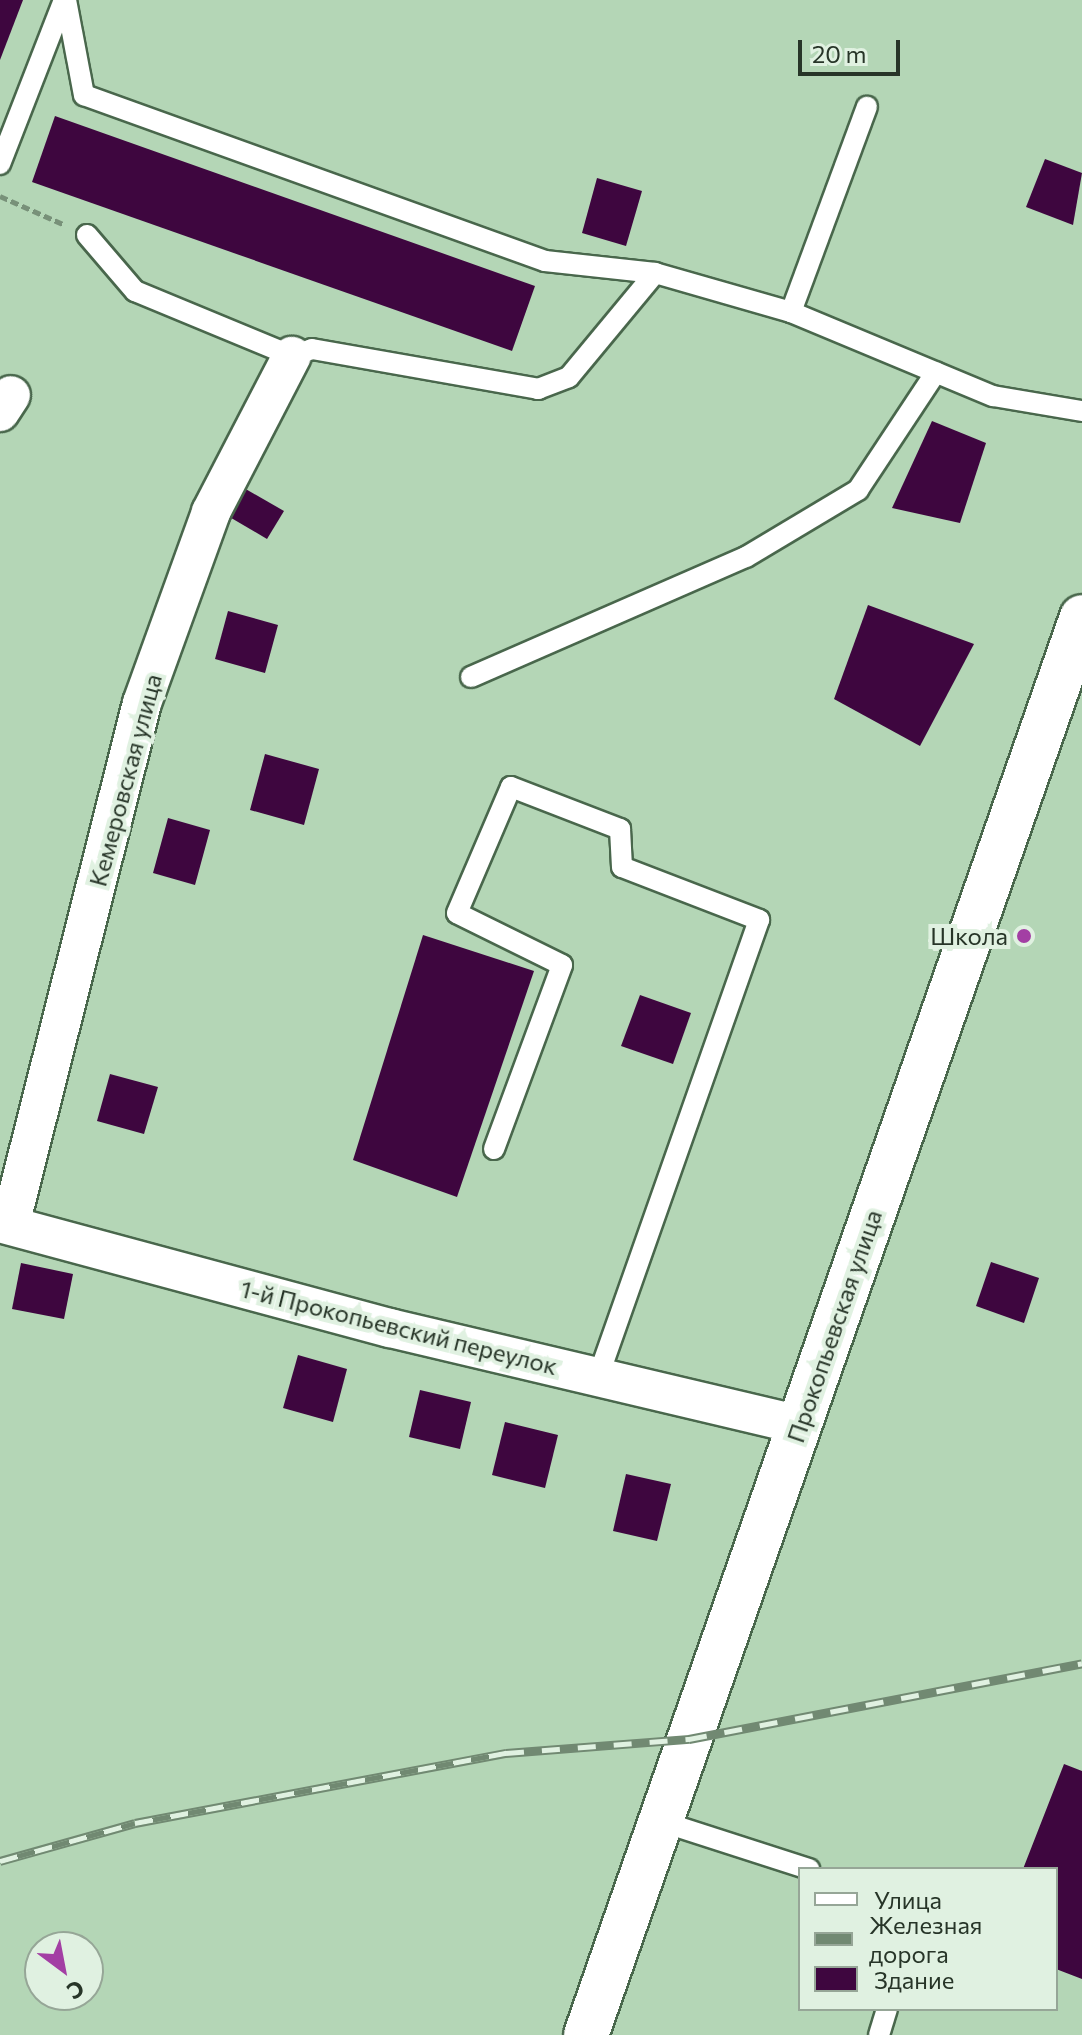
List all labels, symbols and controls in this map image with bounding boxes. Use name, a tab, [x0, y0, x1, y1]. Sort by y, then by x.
scale bar	[802, 24, 904, 74]
text: 20 m	[812, 39, 866, 68]
street label: Кемеровская улица	[83, 671, 167, 889]
place label: Школа	[930, 922, 1008, 950]
marker: Школа	[1015, 927, 1033, 945]
street label: Прокопьевская улица	[781, 1206, 887, 1446]
street label: 1-й Прокопьевский переулок	[238, 1274, 560, 1380]
legend	[798, 1867, 1058, 2011]
text: Улица	[874, 1885, 942, 1914]
text: Железная дорога	[869, 1910, 982, 1968]
north arrow	[24, 1931, 104, 2011]
text: Здание	[874, 1965, 954, 1994]
text: С	[62, 1975, 89, 2006]

